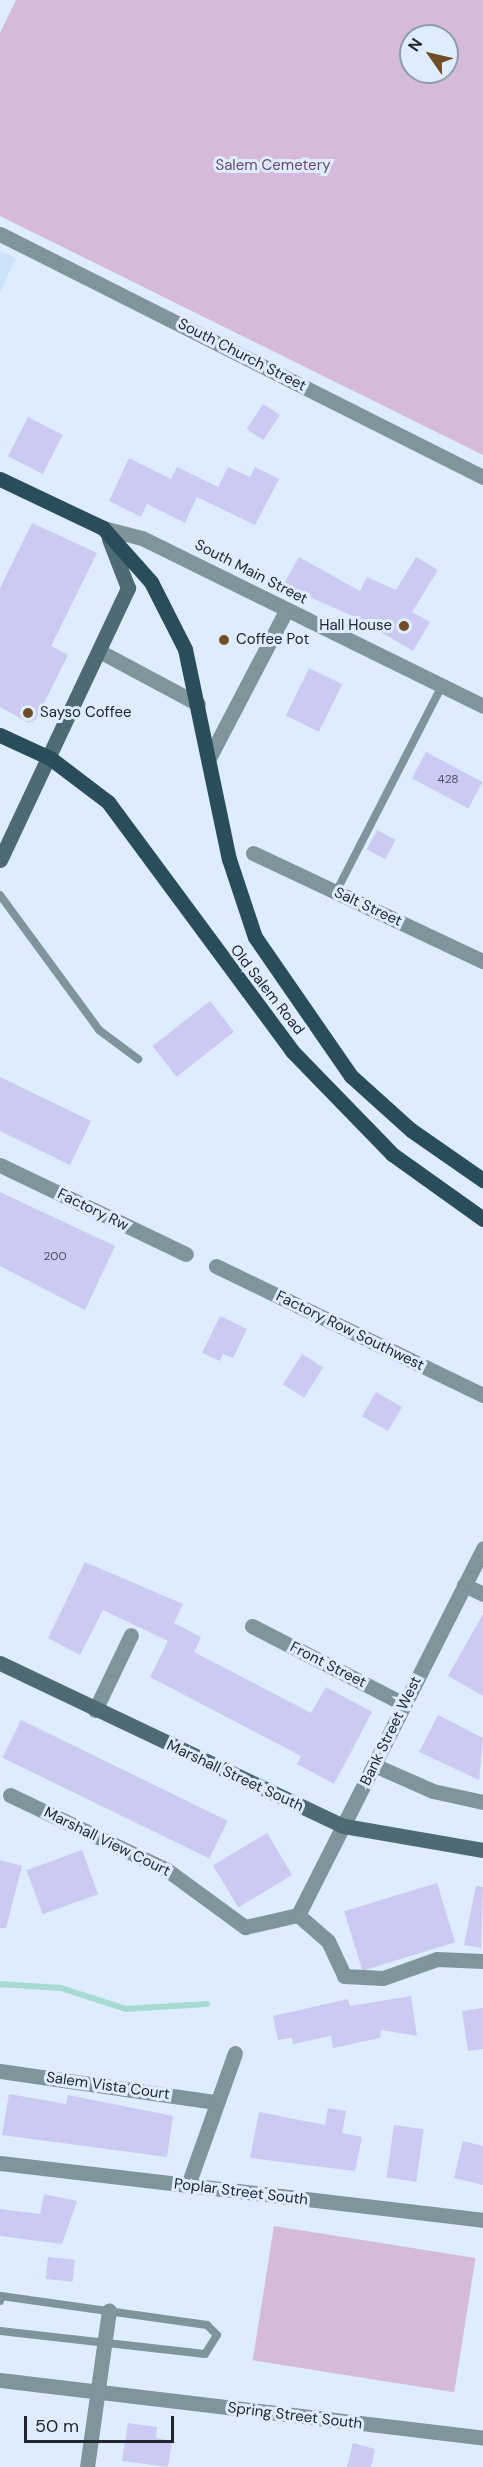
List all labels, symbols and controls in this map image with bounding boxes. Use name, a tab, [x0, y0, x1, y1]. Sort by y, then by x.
north arrow	[399, 24, 459, 84]
text: N	[403, 34, 427, 55]
park label: Salem Cemetery	[215, 157, 331, 175]
street label: South Church Street	[175, 315, 309, 395]
street label: South Main Street	[192, 536, 310, 608]
place label: Hall House	[319, 617, 392, 635]
marker: Hall House	[397, 619, 411, 633]
place label: Coffee Pot	[236, 631, 309, 649]
marker: Coffee Pot	[217, 633, 231, 647]
place label: Sayso Coffee	[40, 704, 132, 722]
marker: Sayso Coffee	[21, 706, 35, 720]
house number: 428	[437, 773, 459, 787]
street label: Salt Street	[331, 884, 405, 930]
street label: Old Salem Road	[226, 941, 308, 1039]
street label: Factory Rw	[55, 1185, 131, 1235]
house number: 200	[43, 1250, 67, 1264]
street label: Factory Row Southwest	[273, 1287, 427, 1375]
street label: Front Street	[287, 1638, 369, 1692]
street label: Bank Street West	[357, 1673, 425, 1789]
street label: Marshall Street South	[164, 1736, 306, 1816]
street label: Marshall View Court	[41, 1804, 173, 1880]
street label: Salem Vista Court	[45, 2068, 171, 2104]
street label: Poplar Street South	[173, 2175, 309, 2209]
street label: Spring Street South	[227, 2399, 363, 2433]
scale bar	[27, 2404, 177, 2442]
text: 50 m	[35, 2414, 79, 2438]

